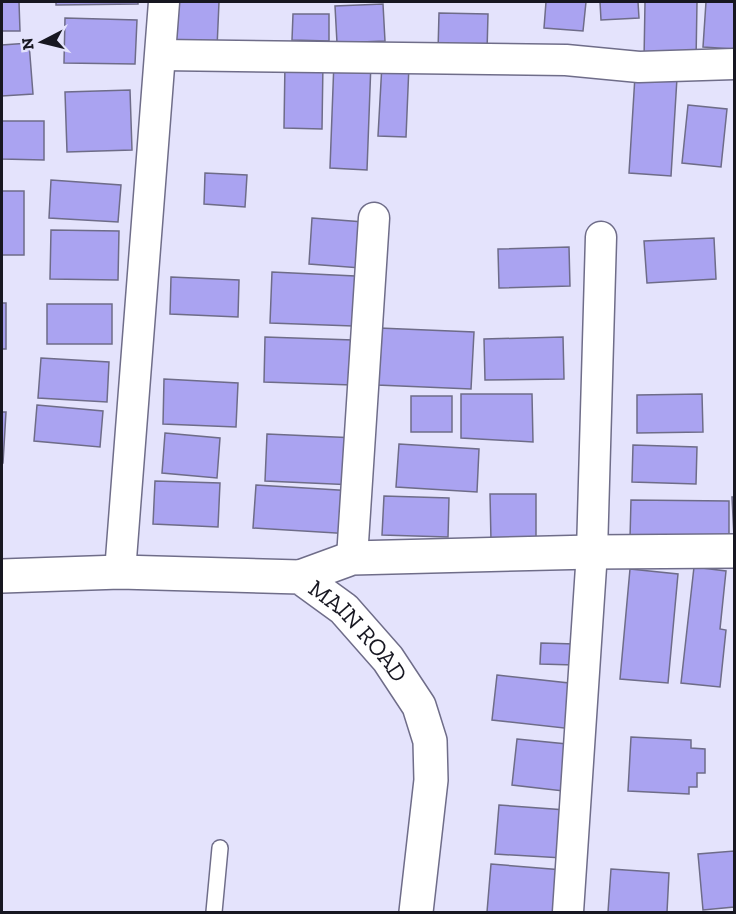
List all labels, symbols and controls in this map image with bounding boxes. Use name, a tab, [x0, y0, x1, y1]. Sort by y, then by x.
north arrow	[12, 12, 72, 72]
text: N	[17, 37, 38, 51]
street label: MAIN ROAD	[303, 573, 414, 687]

